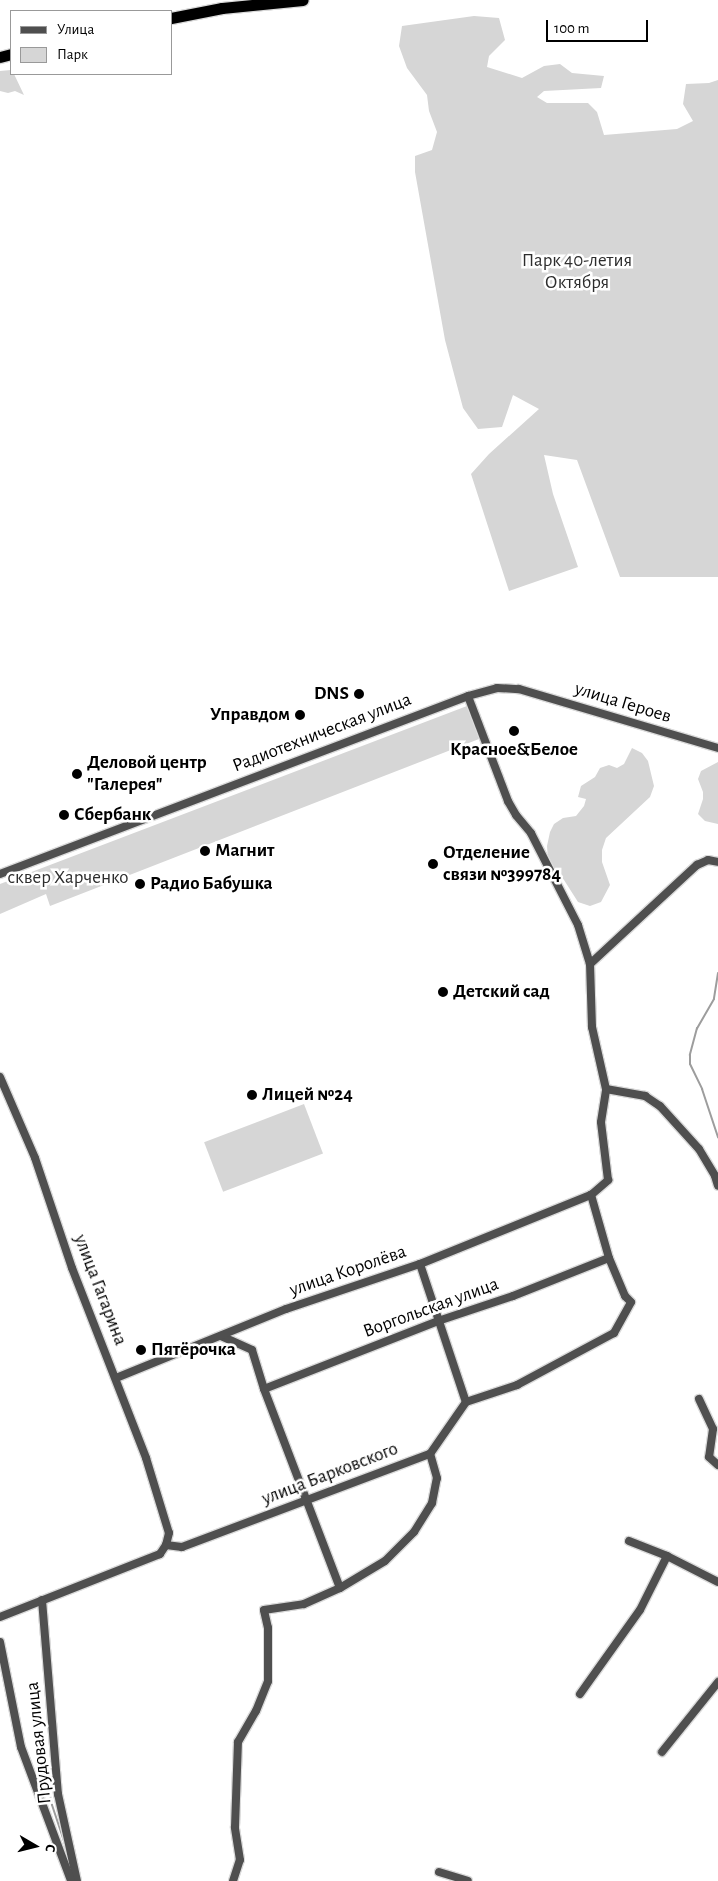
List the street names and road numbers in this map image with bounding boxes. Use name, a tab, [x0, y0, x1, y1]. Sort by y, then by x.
street label: улица Героев	[572, 678, 674, 728]
street label: Радиотехническая улица	[229, 688, 415, 778]
street label: улица Гагарина	[68, 1231, 132, 1349]
street label: улица Королёва	[287, 1240, 409, 1302]
street label: Воргольская улица	[360, 1273, 502, 1343]
street label: улица Барковского	[259, 1438, 401, 1510]
street label: Прудовая улица	[21, 1681, 57, 1805]

